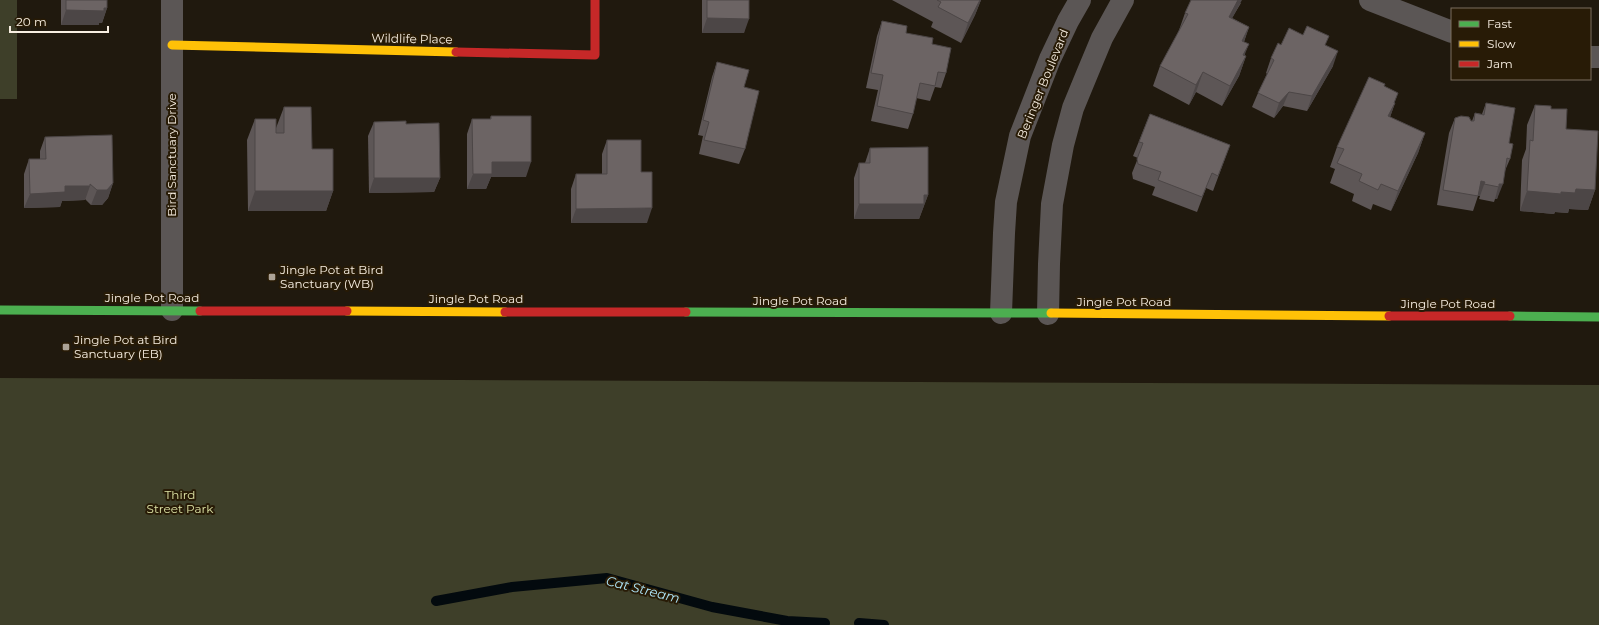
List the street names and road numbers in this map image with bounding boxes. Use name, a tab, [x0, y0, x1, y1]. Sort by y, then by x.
street label: Beringer Boulevard	[1014, 27, 1071, 141]
street label: Wildlife Place	[371, 30, 453, 47]
street label: Bird Sanctuary Drive	[164, 93, 179, 217]
street label: Jingle Pot Road	[104, 290, 199, 305]
street label: Jingle Pot Road	[428, 291, 523, 306]
street label: Jingle Pot Road	[752, 293, 847, 308]
street label: Jingle Pot Road	[1076, 294, 1171, 309]
street label: Jingle Pot Road	[1400, 296, 1495, 311]

